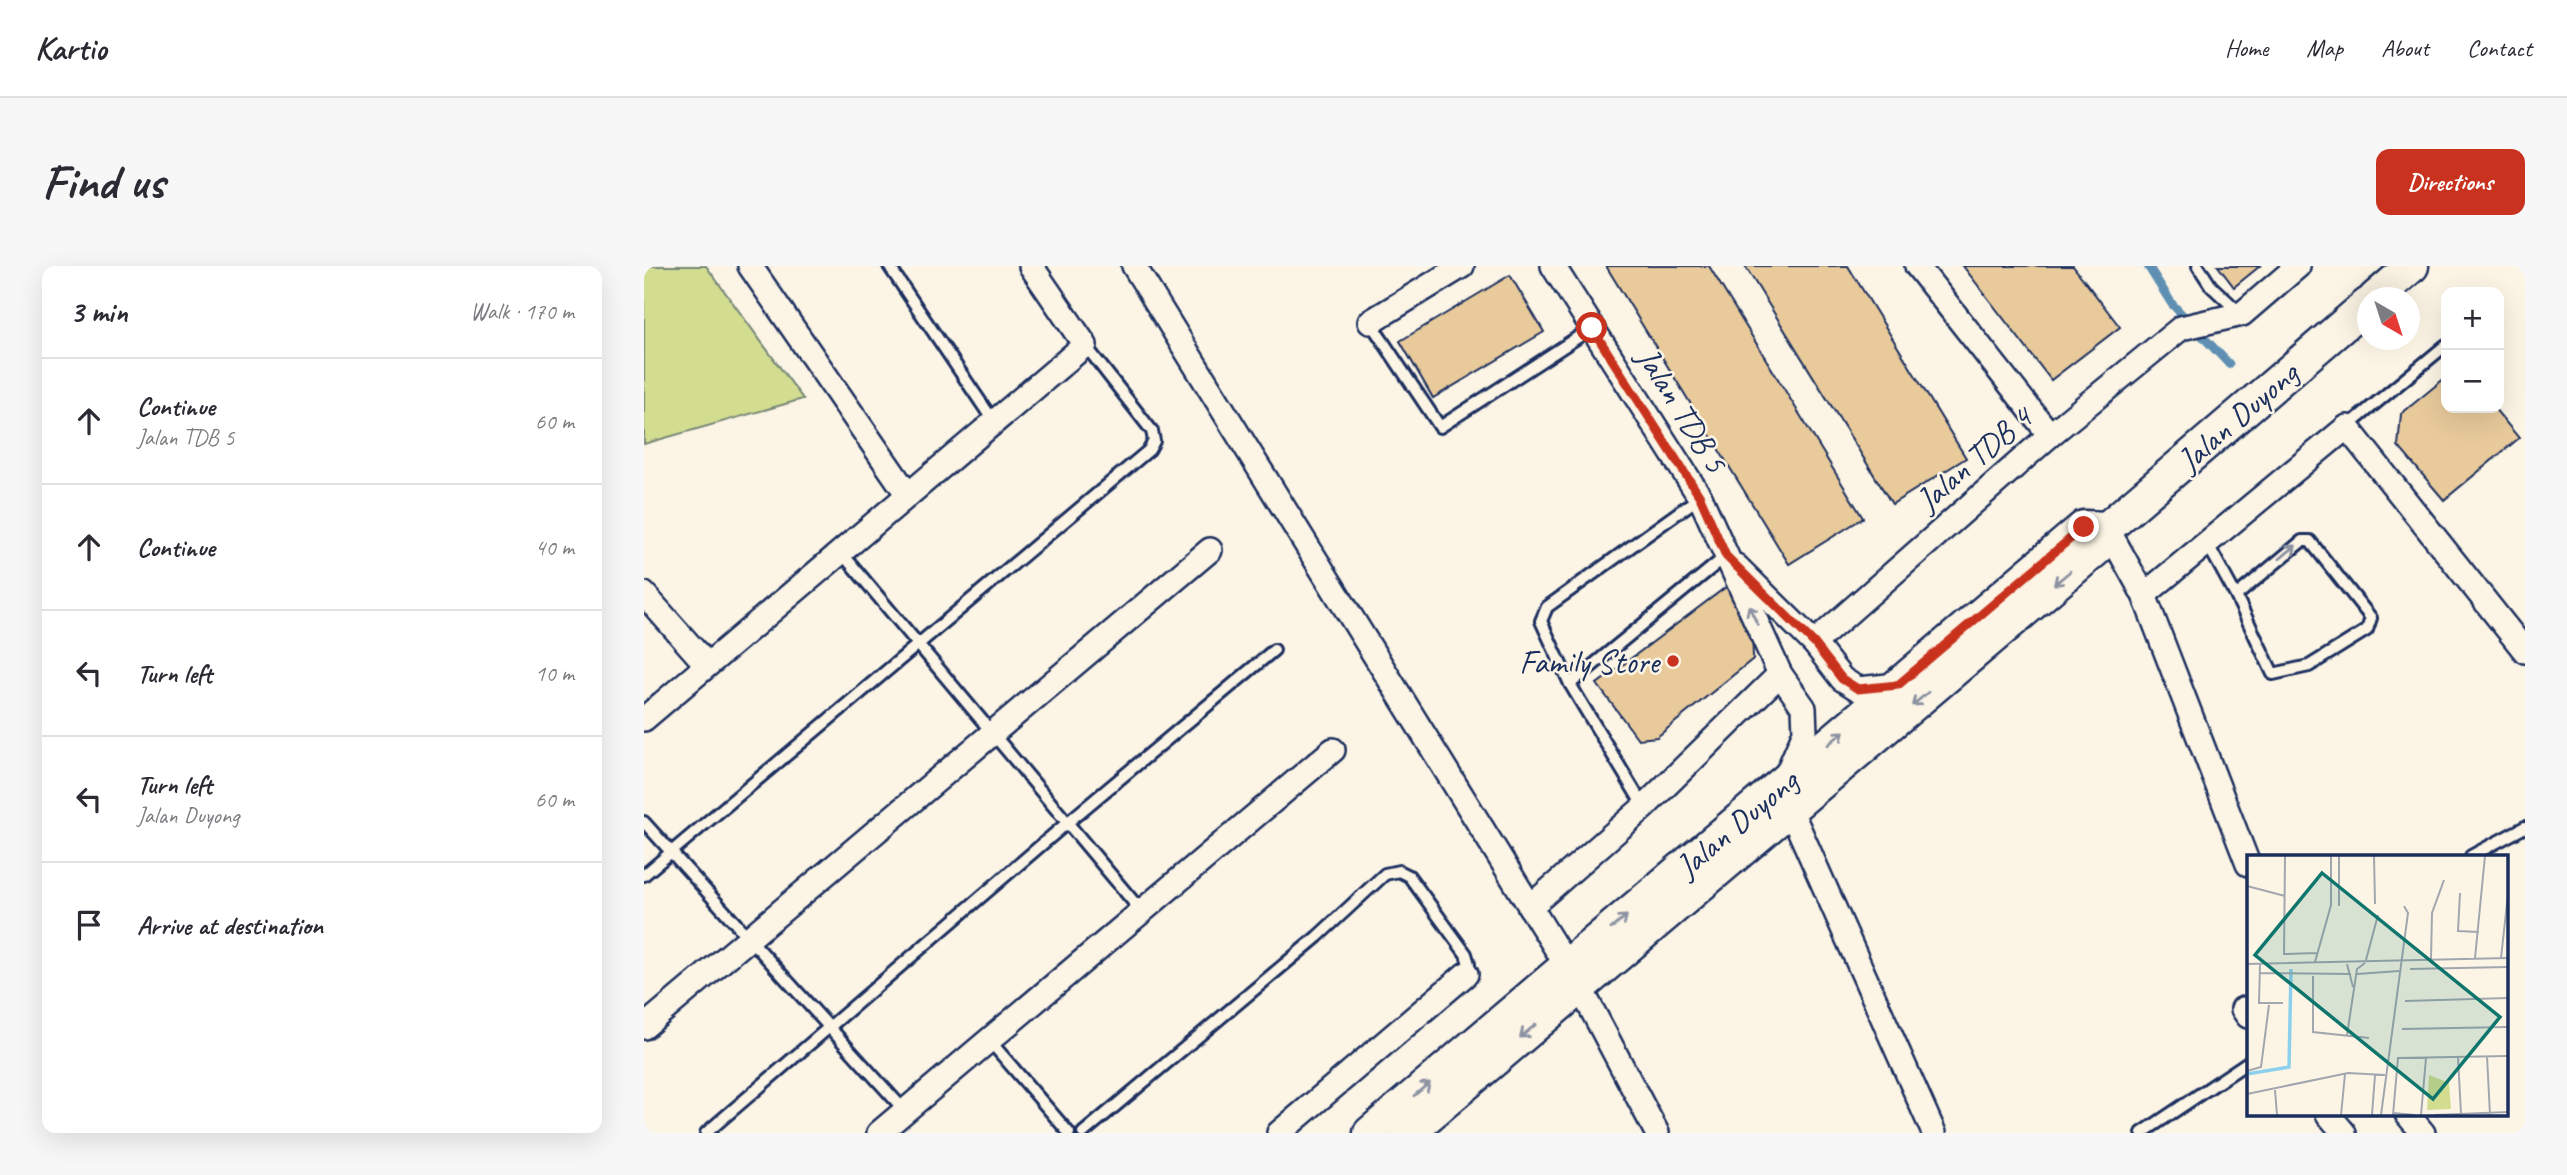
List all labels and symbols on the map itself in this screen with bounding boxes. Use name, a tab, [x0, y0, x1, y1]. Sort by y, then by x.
north arrow	[2357, 287, 2420, 350]
route start	[1576, 312, 1607, 343]
street label: Jalan TDB 5	[1626, 337, 1738, 482]
street label: Jalan Duyong	[2167, 351, 2308, 482]
street label: Jalan TDB 4	[1906, 395, 2043, 522]
route end	[2068, 511, 2099, 542]
one-way arrow	[2279, 544, 2297, 560]
one-way arrow	[2054, 570, 2072, 586]
one-way arrow	[1746, 605, 1759, 626]
place label: Family Store	[1519, 641, 1661, 683]
marker: Family Store	[1665, 653, 1681, 669]
one-way arrow	[1911, 691, 1929, 707]
one-way arrow	[1826, 730, 1844, 746]
street label: Jalan Duyong	[1665, 759, 1808, 888]
inset map	[2247, 855, 2508, 1116]
one-way arrow	[1609, 914, 1627, 930]
one-way arrow	[1519, 1023, 1537, 1039]
one-way arrow	[1412, 1081, 1430, 1097]

